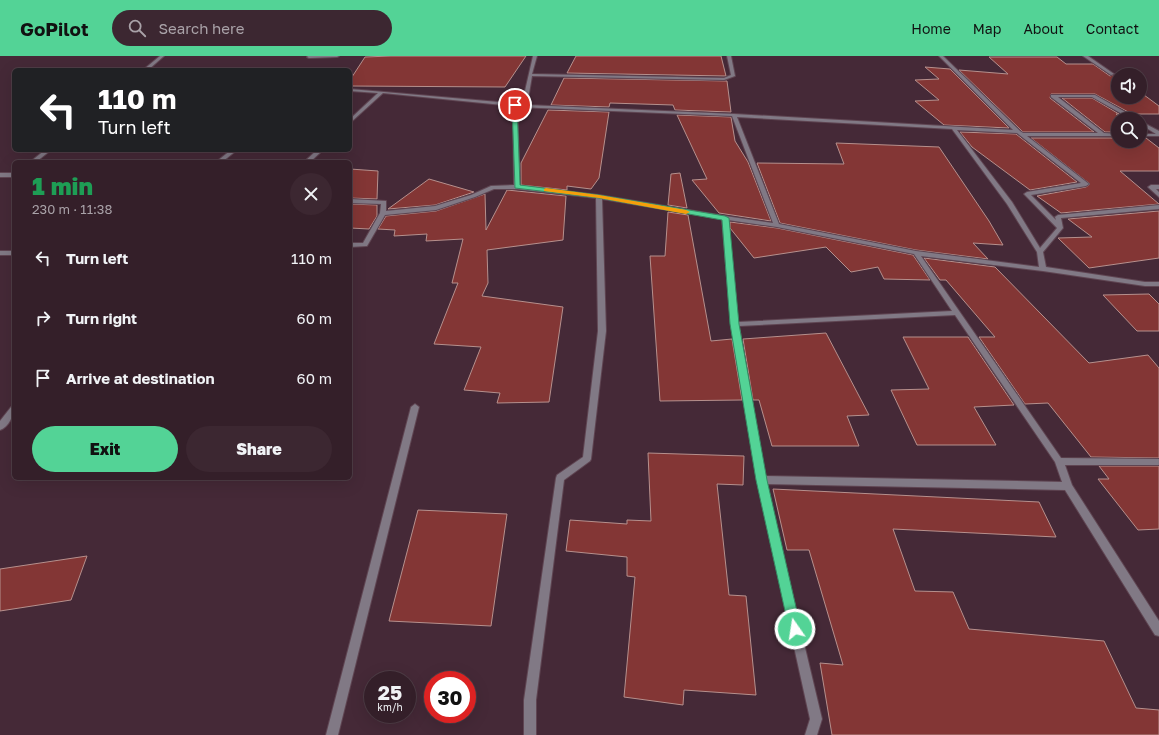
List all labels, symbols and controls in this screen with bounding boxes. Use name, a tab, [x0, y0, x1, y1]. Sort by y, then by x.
search box	[112, 10, 392, 46]
text: GoPilot	[20, 17, 88, 40]
icon: search	[126, 17, 148, 39]
text: Search here	[158, 19, 244, 37]
text: Home	[911, 20, 951, 37]
text: Map	[973, 20, 1001, 37]
text: About	[1023, 20, 1064, 37]
text: Contact	[1086, 20, 1139, 37]
map controls	[1111, 68, 1147, 148]
button: sound	[1111, 68, 1147, 104]
text: 110 m	[98, 82, 177, 115]
icon: left	[32, 84, 84, 136]
pin	[498, 88, 532, 122]
icon: arrive	[504, 94, 526, 116]
button: search	[1111, 112, 1147, 148]
text: Turn left	[98, 116, 171, 138]
text: 1 min	[32, 171, 93, 200]
button: close	[290, 173, 332, 215]
text: 230 m · 11:38	[32, 201, 112, 217]
icon: left	[32, 247, 54, 269]
text: Turn left	[66, 249, 128, 267]
text: 110 m	[291, 249, 332, 267]
icon: right	[32, 307, 54, 329]
text: Turn right	[66, 309, 137, 327]
text: 60 m	[297, 309, 332, 327]
icon: arrive	[32, 367, 54, 389]
text: Arrive at destination	[66, 369, 215, 387]
text: 60 m	[297, 369, 332, 387]
button: Exit	[32, 426, 178, 472]
button: Share	[186, 426, 332, 472]
position arrow	[774, 608, 816, 650]
speed limit sign: 30	[424, 671, 476, 723]
text: 25	[378, 680, 402, 704]
text: km/h	[377, 701, 403, 713]

